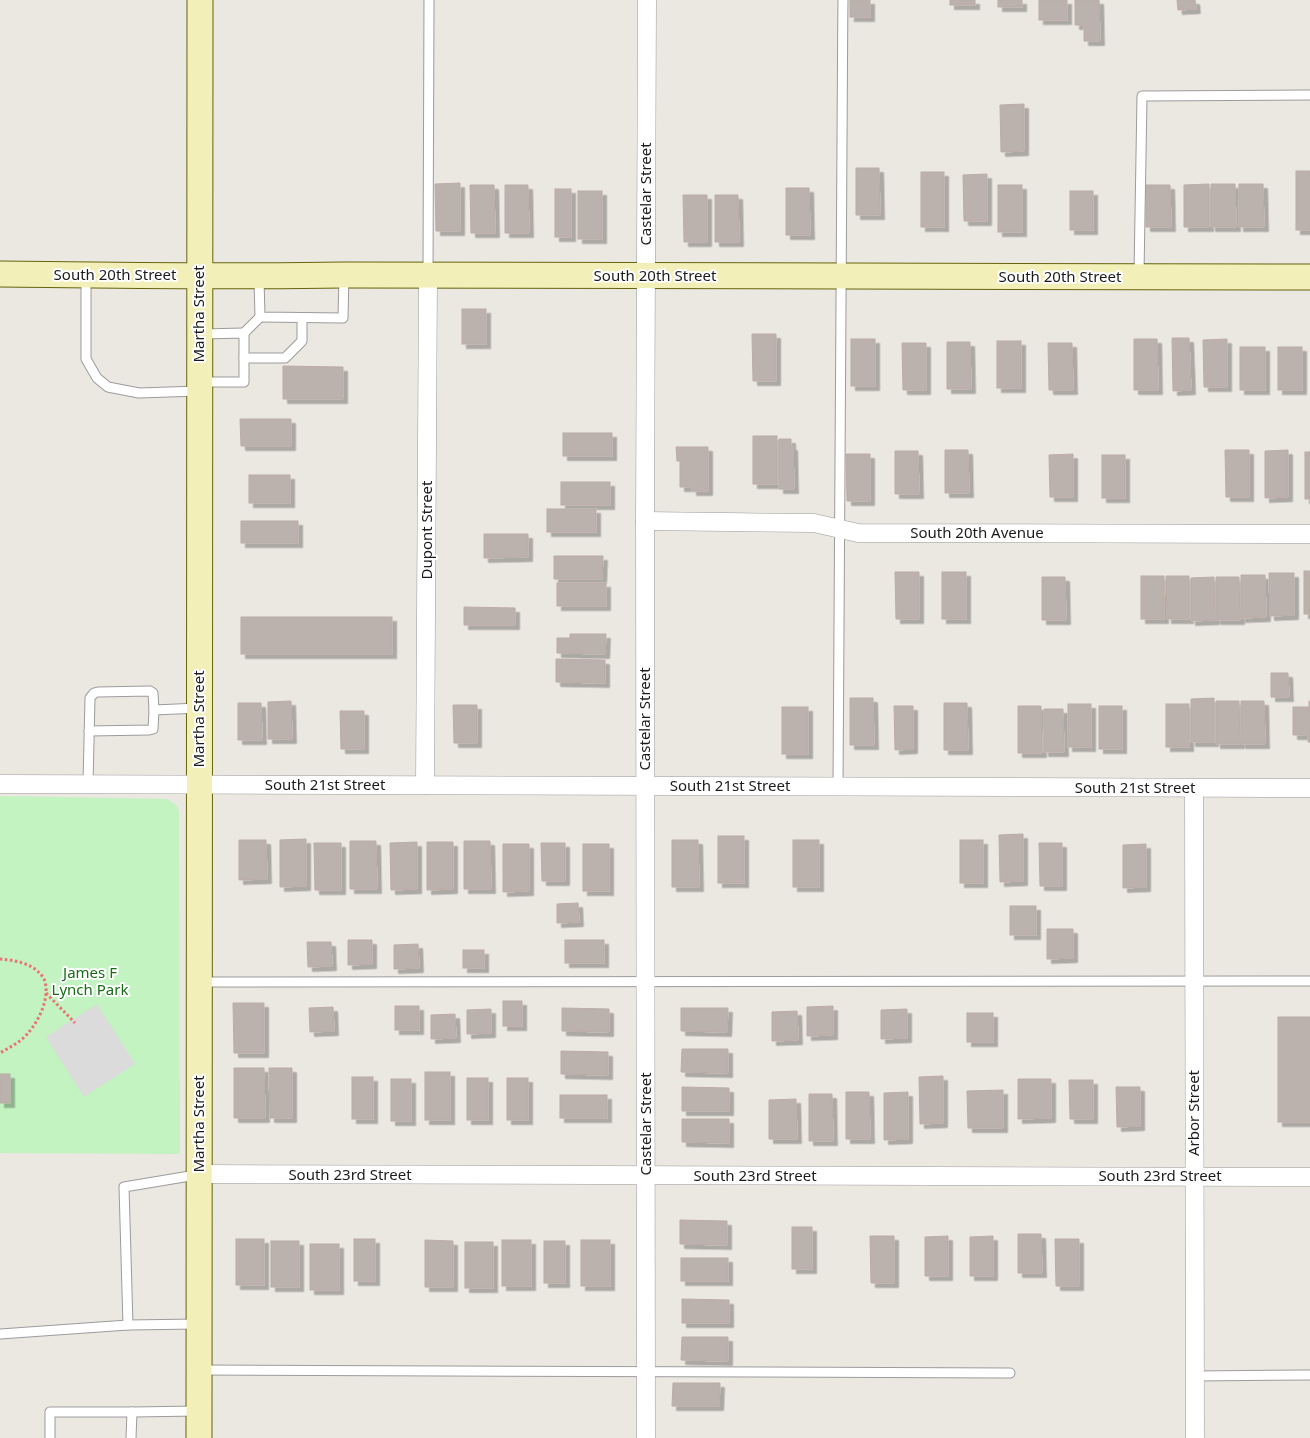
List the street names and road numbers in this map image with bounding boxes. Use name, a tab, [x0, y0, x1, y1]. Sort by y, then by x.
street label: Castelar Street	[635, 142, 655, 246]
street label: South 20th Street	[54, 264, 177, 284]
street label: Martha Street	[188, 265, 208, 363]
street label: South 20th Street	[594, 265, 717, 285]
street label: South 20th Street	[999, 266, 1122, 286]
street label: Dupont Street	[416, 480, 436, 580]
street label: South 20th Avenue	[910, 522, 1044, 542]
street label: Castelar Street	[634, 667, 654, 771]
street label: Martha Street	[188, 670, 208, 768]
street label: South 21st Street	[265, 774, 386, 794]
street label: South 21st Street	[670, 775, 791, 795]
street label: South 21st Street	[1075, 777, 1196, 797]
street label: Arbor Street	[1183, 1069, 1203, 1156]
street label: Castelar Street	[635, 1072, 655, 1176]
street label: Martha Street	[188, 1075, 208, 1173]
street label: South 23rd Street	[288, 1164, 412, 1184]
street label: South 23rd Street	[693, 1165, 817, 1185]
street label: South 23rd Street	[1098, 1165, 1222, 1185]

